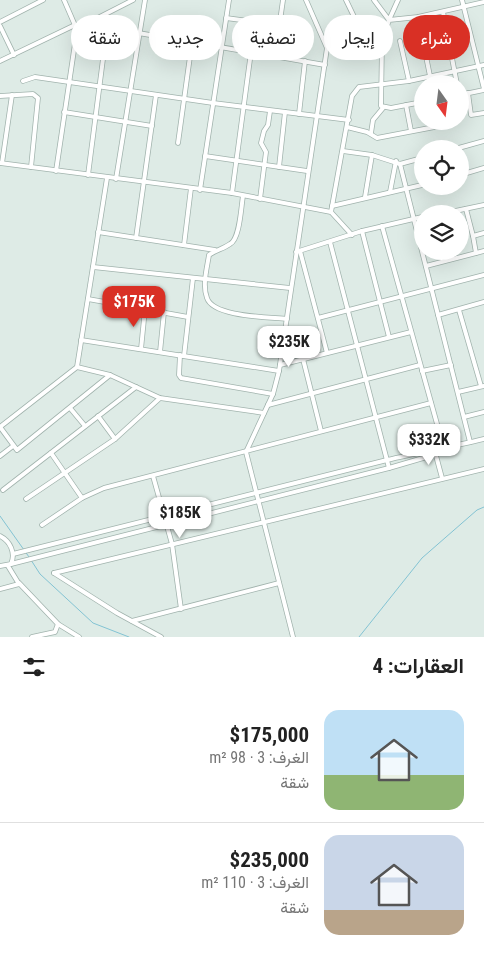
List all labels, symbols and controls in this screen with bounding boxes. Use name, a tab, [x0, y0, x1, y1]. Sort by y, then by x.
chip: شقة	[71, 15, 139, 60]
chip: جديد	[149, 15, 222, 60]
chip: تصفية	[232, 15, 314, 60]
chip: إيجار	[324, 15, 393, 60]
chip: شراء	[403, 15, 470, 60]
north arrow	[414, 75, 469, 130]
map controls	[414, 75, 469, 260]
button: locate	[414, 140, 469, 195]
button: layers	[414, 205, 469, 260]
pin: $175K	[99, 286, 169, 328]
text: $175K	[113, 292, 155, 311]
pin: $235K	[254, 326, 324, 368]
text: $235K	[268, 332, 310, 351]
pin: $332K	[394, 424, 464, 466]
text: $332K	[408, 430, 450, 449]
pin: $185K	[145, 496, 215, 539]
text: $185K	[159, 503, 201, 522]
icon: filters	[20, 653, 48, 681]
text: العقارات: 4	[372, 654, 464, 678]
text: $175,000	[230, 723, 309, 747]
icon: home	[364, 730, 424, 790]
text: الغرف: 3 · 98 m²	[209, 748, 309, 767]
text: شقة	[280, 773, 309, 792]
text: $235,000	[230, 848, 309, 872]
icon: home	[364, 855, 424, 915]
text: الغرف: 3 · 110 m²	[201, 873, 309, 892]
text: شقة	[280, 898, 309, 917]

